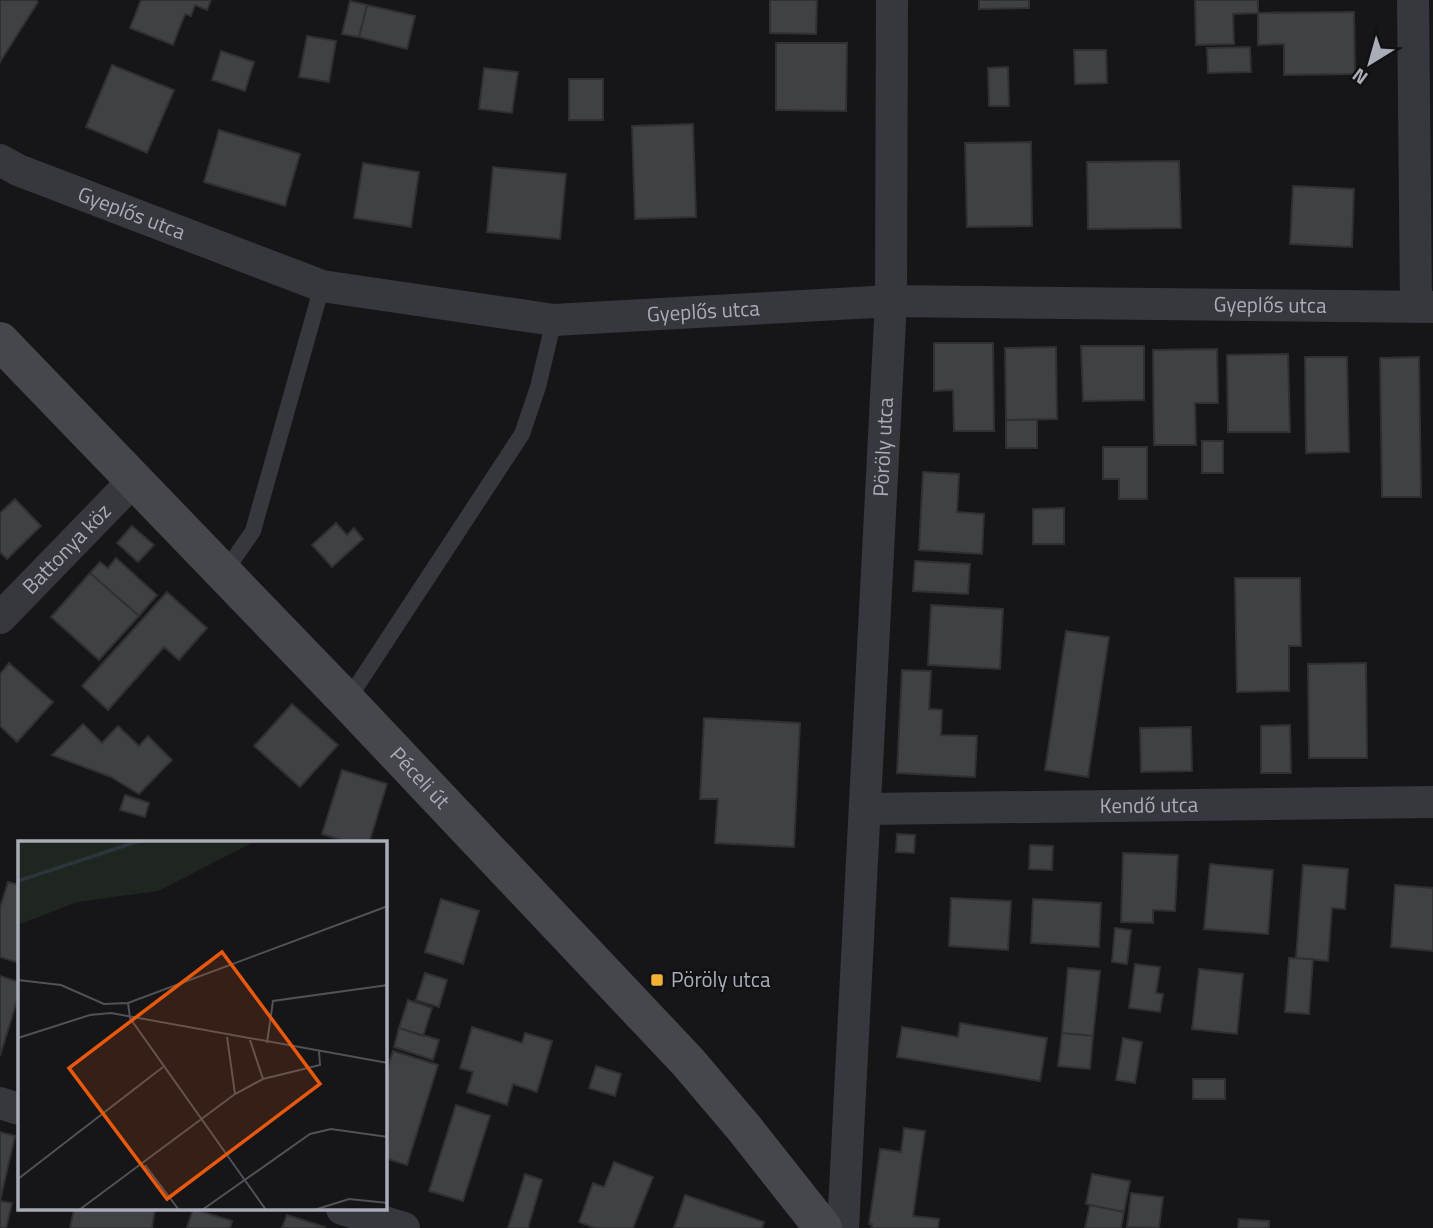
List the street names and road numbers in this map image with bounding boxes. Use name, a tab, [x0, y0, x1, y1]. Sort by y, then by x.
street label: Gyeplős utca	[73, 177, 191, 248]
street label: Gyeplős utca	[1213, 288, 1327, 321]
street label: Gyeplős utca	[646, 291, 761, 330]
street label: Pöröly utca	[864, 396, 901, 497]
street label: Battonya köz	[14, 496, 118, 601]
street label: Péceli út	[383, 739, 458, 816]
street label: Kendő utca	[1099, 788, 1199, 821]

